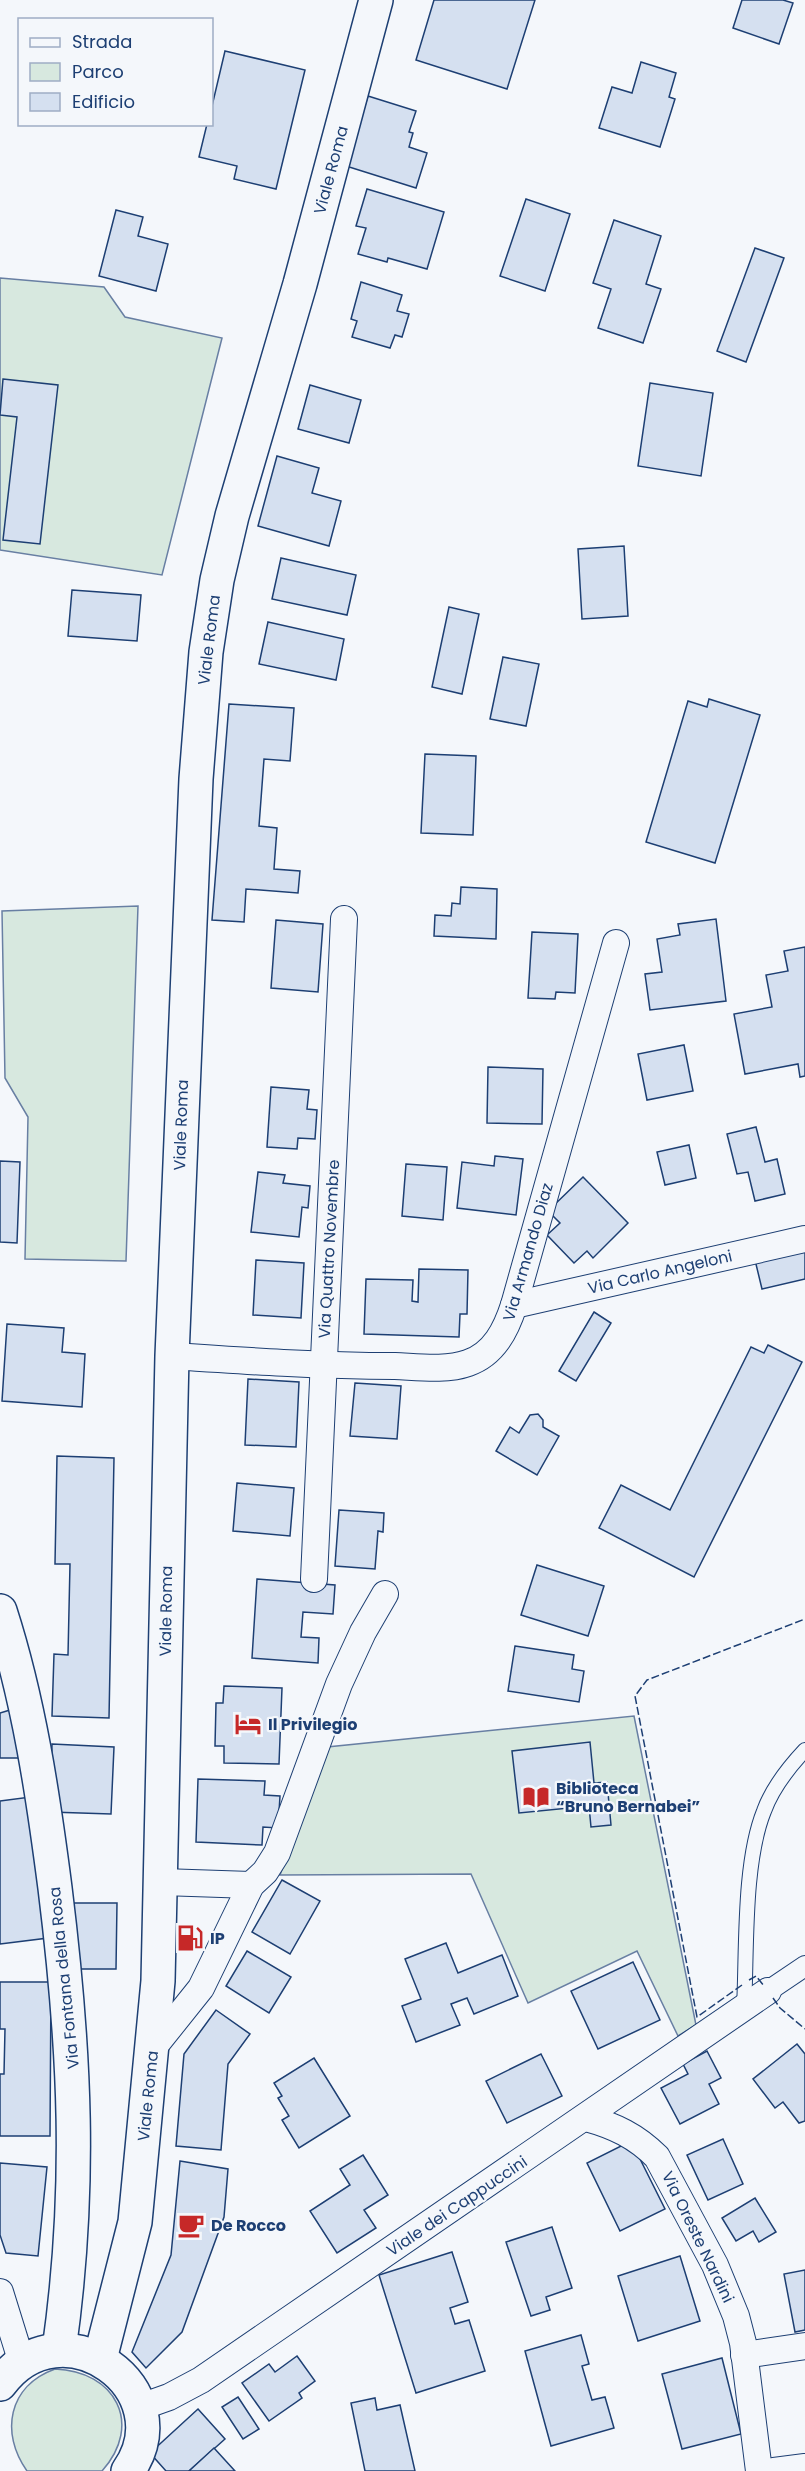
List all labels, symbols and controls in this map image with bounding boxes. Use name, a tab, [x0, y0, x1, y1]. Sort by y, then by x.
legend	[18, 18, 213, 126]
text: Strada	[72, 29, 132, 54]
text: Parco	[72, 59, 124, 84]
text: Edificio	[72, 89, 135, 114]
street label: Viale Roma	[308, 123, 354, 217]
street label: Viale Roma	[192, 593, 226, 687]
street label: Viale Roma	[168, 1079, 194, 1171]
street label: Via Quattro Novembre	[313, 1159, 345, 1339]
street label: Via Armando Diaz	[497, 1180, 559, 1324]
street label: Via Carlo Angeloni	[586, 1244, 734, 1300]
street label: Viale Roma	[154, 1565, 178, 1657]
hotel icon: Il Privilegio	[233, 1709, 263, 1739]
place label: Il Privilegio	[268, 1713, 357, 1736]
place label: Biblioteca “Bruno Bernabei”	[556, 1777, 701, 1818]
library icon: Biblioteca “Bruno Bernabei”	[521, 1782, 551, 1812]
street label: Via Fontana della Rosa	[43, 1886, 85, 2070]
fuel station icon: IP	[175, 1923, 205, 1953]
place label: IP	[210, 1927, 225, 1950]
street label: Viale Roma	[132, 2050, 164, 2142]
street label: Viale dei Cappuccini	[382, 2150, 532, 2262]
street label: Via Oreste Nardini	[656, 2167, 740, 2307]
cafe icon: De Rocco	[176, 2210, 206, 2240]
place label: De Rocco	[211, 2214, 286, 2237]

